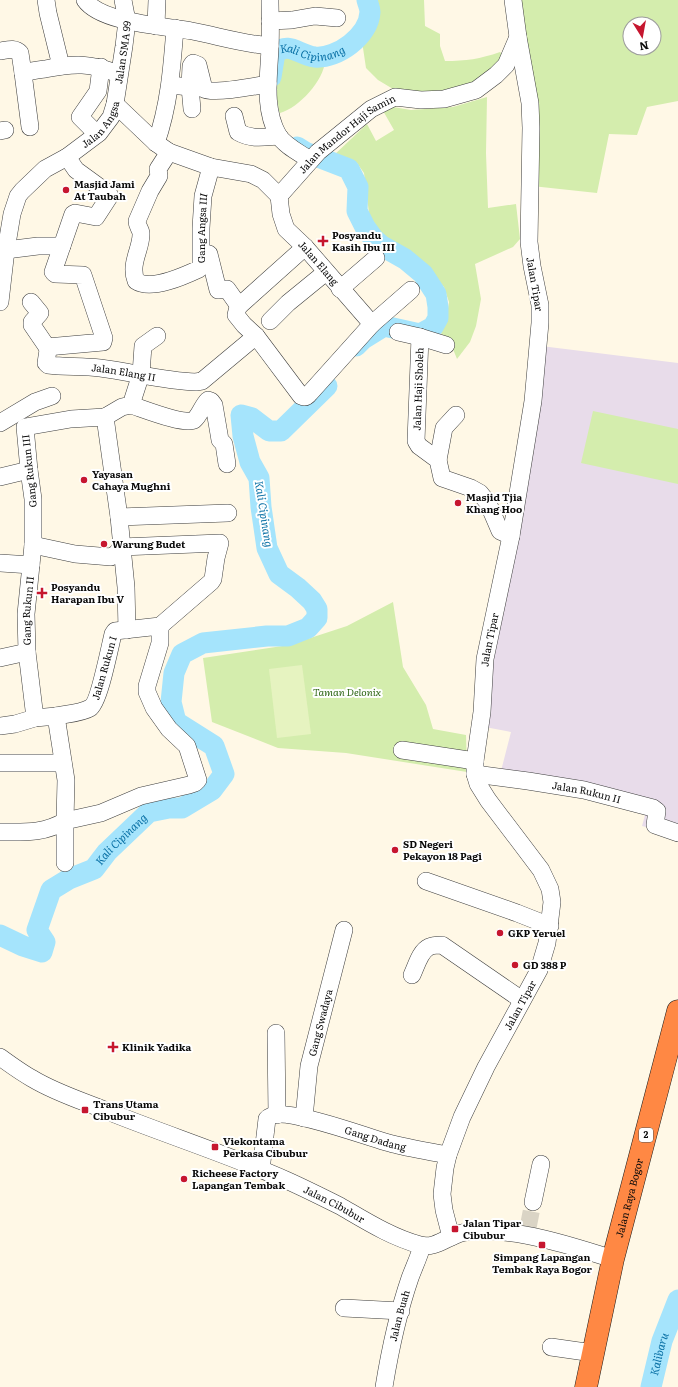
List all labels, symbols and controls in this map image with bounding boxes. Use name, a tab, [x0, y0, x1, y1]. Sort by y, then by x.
north arrow	[622, 16, 662, 56]
street label: Jalan SMA 99	[110, 20, 134, 85]
text: N	[638, 38, 650, 56]
water label: Kali Cipinang	[278, 39, 347, 64]
street label: Jalan Mandor Haji Samin	[295, 90, 398, 176]
street label: Jalan Angsa	[78, 99, 122, 151]
place label: Masjid Jami At Taubah	[74, 176, 135, 203]
marker: Masjid Jami At Taubah	[61, 185, 71, 195]
street label: Gang Angsa III	[193, 191, 211, 263]
place label: Posyandu Kasih Ibu III	[332, 227, 395, 254]
marker: Posyandu Kasih Ibu III	[317, 235, 329, 247]
street label: Jalan Elang	[295, 237, 343, 288]
street label: Jalan Tipar	[523, 256, 548, 312]
street label: Jalan Haji Sholeh	[409, 347, 426, 431]
street label: Jalan Elang II	[91, 359, 157, 384]
street label: Gang Rukun III	[17, 434, 40, 508]
place label: Yayasan Cahaya Mughni	[92, 466, 171, 493]
marker: Yayasan Cahaya Mughni	[79, 475, 89, 485]
water label: Kali Cipinang	[252, 479, 278, 548]
place label: Masjid Tjia Khang Hoo	[466, 489, 523, 516]
marker: Masjid Tjia Khang Hoo	[453, 498, 463, 508]
place label: Warung Budet	[112, 536, 186, 551]
marker: Warung Budet	[99, 539, 109, 549]
street label: Gang Rukun II	[18, 575, 37, 646]
place label: Posyandu Harapan Ibu V	[51, 579, 125, 606]
marker: Posyandu Harapan Ibu V	[36, 587, 48, 599]
street label: Jalan Tipar	[477, 611, 502, 667]
street label: Jalan Rukun I	[87, 634, 120, 702]
park label: Taman Delonix	[313, 684, 382, 699]
street label: Jalan Rukun II	[551, 777, 623, 806]
water label: Kali Cipinang	[91, 809, 150, 868]
place label: SD Negeri Pekayon 18 Pagi	[403, 836, 482, 863]
marker: SD Negeri Pekayon 18 Pagi	[390, 845, 400, 855]
place label: GKP Yeruel	[508, 925, 566, 940]
marker: GKP Yeruel	[495, 928, 505, 938]
place label: GD 388 P	[523, 957, 567, 972]
marker: GD 388 P	[510, 960, 520, 970]
street label: Jalan Tipar	[500, 977, 539, 1032]
street label: Gang Swadaya	[304, 987, 336, 1058]
place label: Klinik Yadika	[122, 1039, 192, 1054]
marker: Klinik Yadika	[107, 1041, 119, 1053]
place label: Trans Utama Cibubur	[93, 1096, 159, 1123]
marker: Trans Utama Cibubur	[80, 1105, 90, 1115]
street label: Gang Dadang	[343, 1121, 408, 1154]
road number: 2	[639, 1128, 653, 1142]
place label: Viekontama Perkasa Cibubur	[223, 1133, 308, 1160]
marker: Viekontama Perkasa Cibubur	[210, 1142, 220, 1152]
street label: Jalan Raya Bogor	[611, 1156, 646, 1239]
place label: Richeese Factory Lapangan Tembak	[192, 1165, 285, 1192]
marker: Richeese Factory Lapangan Tembak	[179, 1174, 189, 1184]
street label: Jalan Cibubur	[301, 1181, 368, 1226]
place label: Jalan Tipar Cibubur	[463, 1215, 522, 1242]
marker: Jalan Tipar Cibubur	[450, 1224, 460, 1234]
marker: Simpang Lapangan Tembak Raya Bogor	[537, 1240, 547, 1250]
place label: Simpang Lapangan Tembak Raya Bogor	[492, 1249, 593, 1276]
street label: Jalan Buah	[385, 1287, 413, 1343]
water label: Kalibaru	[645, 1329, 672, 1377]

